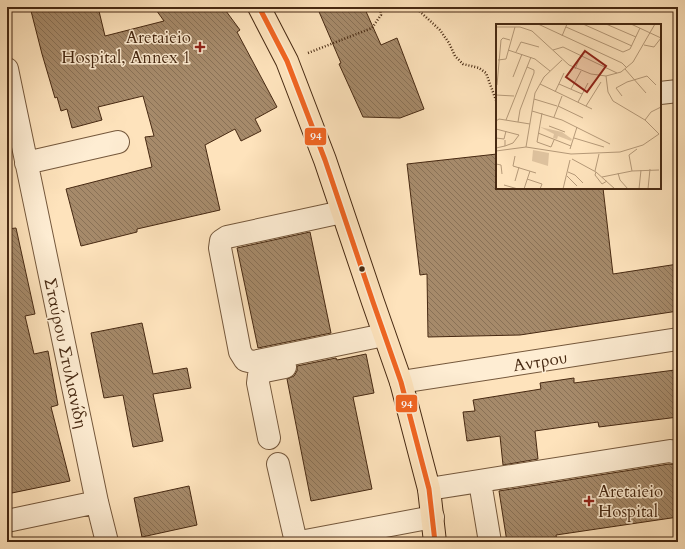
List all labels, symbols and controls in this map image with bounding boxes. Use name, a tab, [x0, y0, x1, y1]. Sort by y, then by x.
inset map	[496, 24, 661, 189]
place label: Aretaieio Hospital, Annex 1	[61, 26, 191, 69]
marker: Aretaieio Hospital, Annex 1	[194, 41, 206, 53]
line badge: 94	[304, 127, 327, 146]
text: 94	[310, 129, 322, 144]
unlabelled marker	[357, 264, 367, 274]
street label: Σταύρου Στυλιανίδη	[38, 276, 93, 430]
street label: Αντρου	[511, 346, 569, 377]
line badge: 94	[395, 394, 418, 413]
text: 94	[401, 397, 413, 412]
place label: Aretaieio Hospital	[598, 480, 663, 523]
marker: Aretaieio Hospital	[583, 495, 595, 507]

